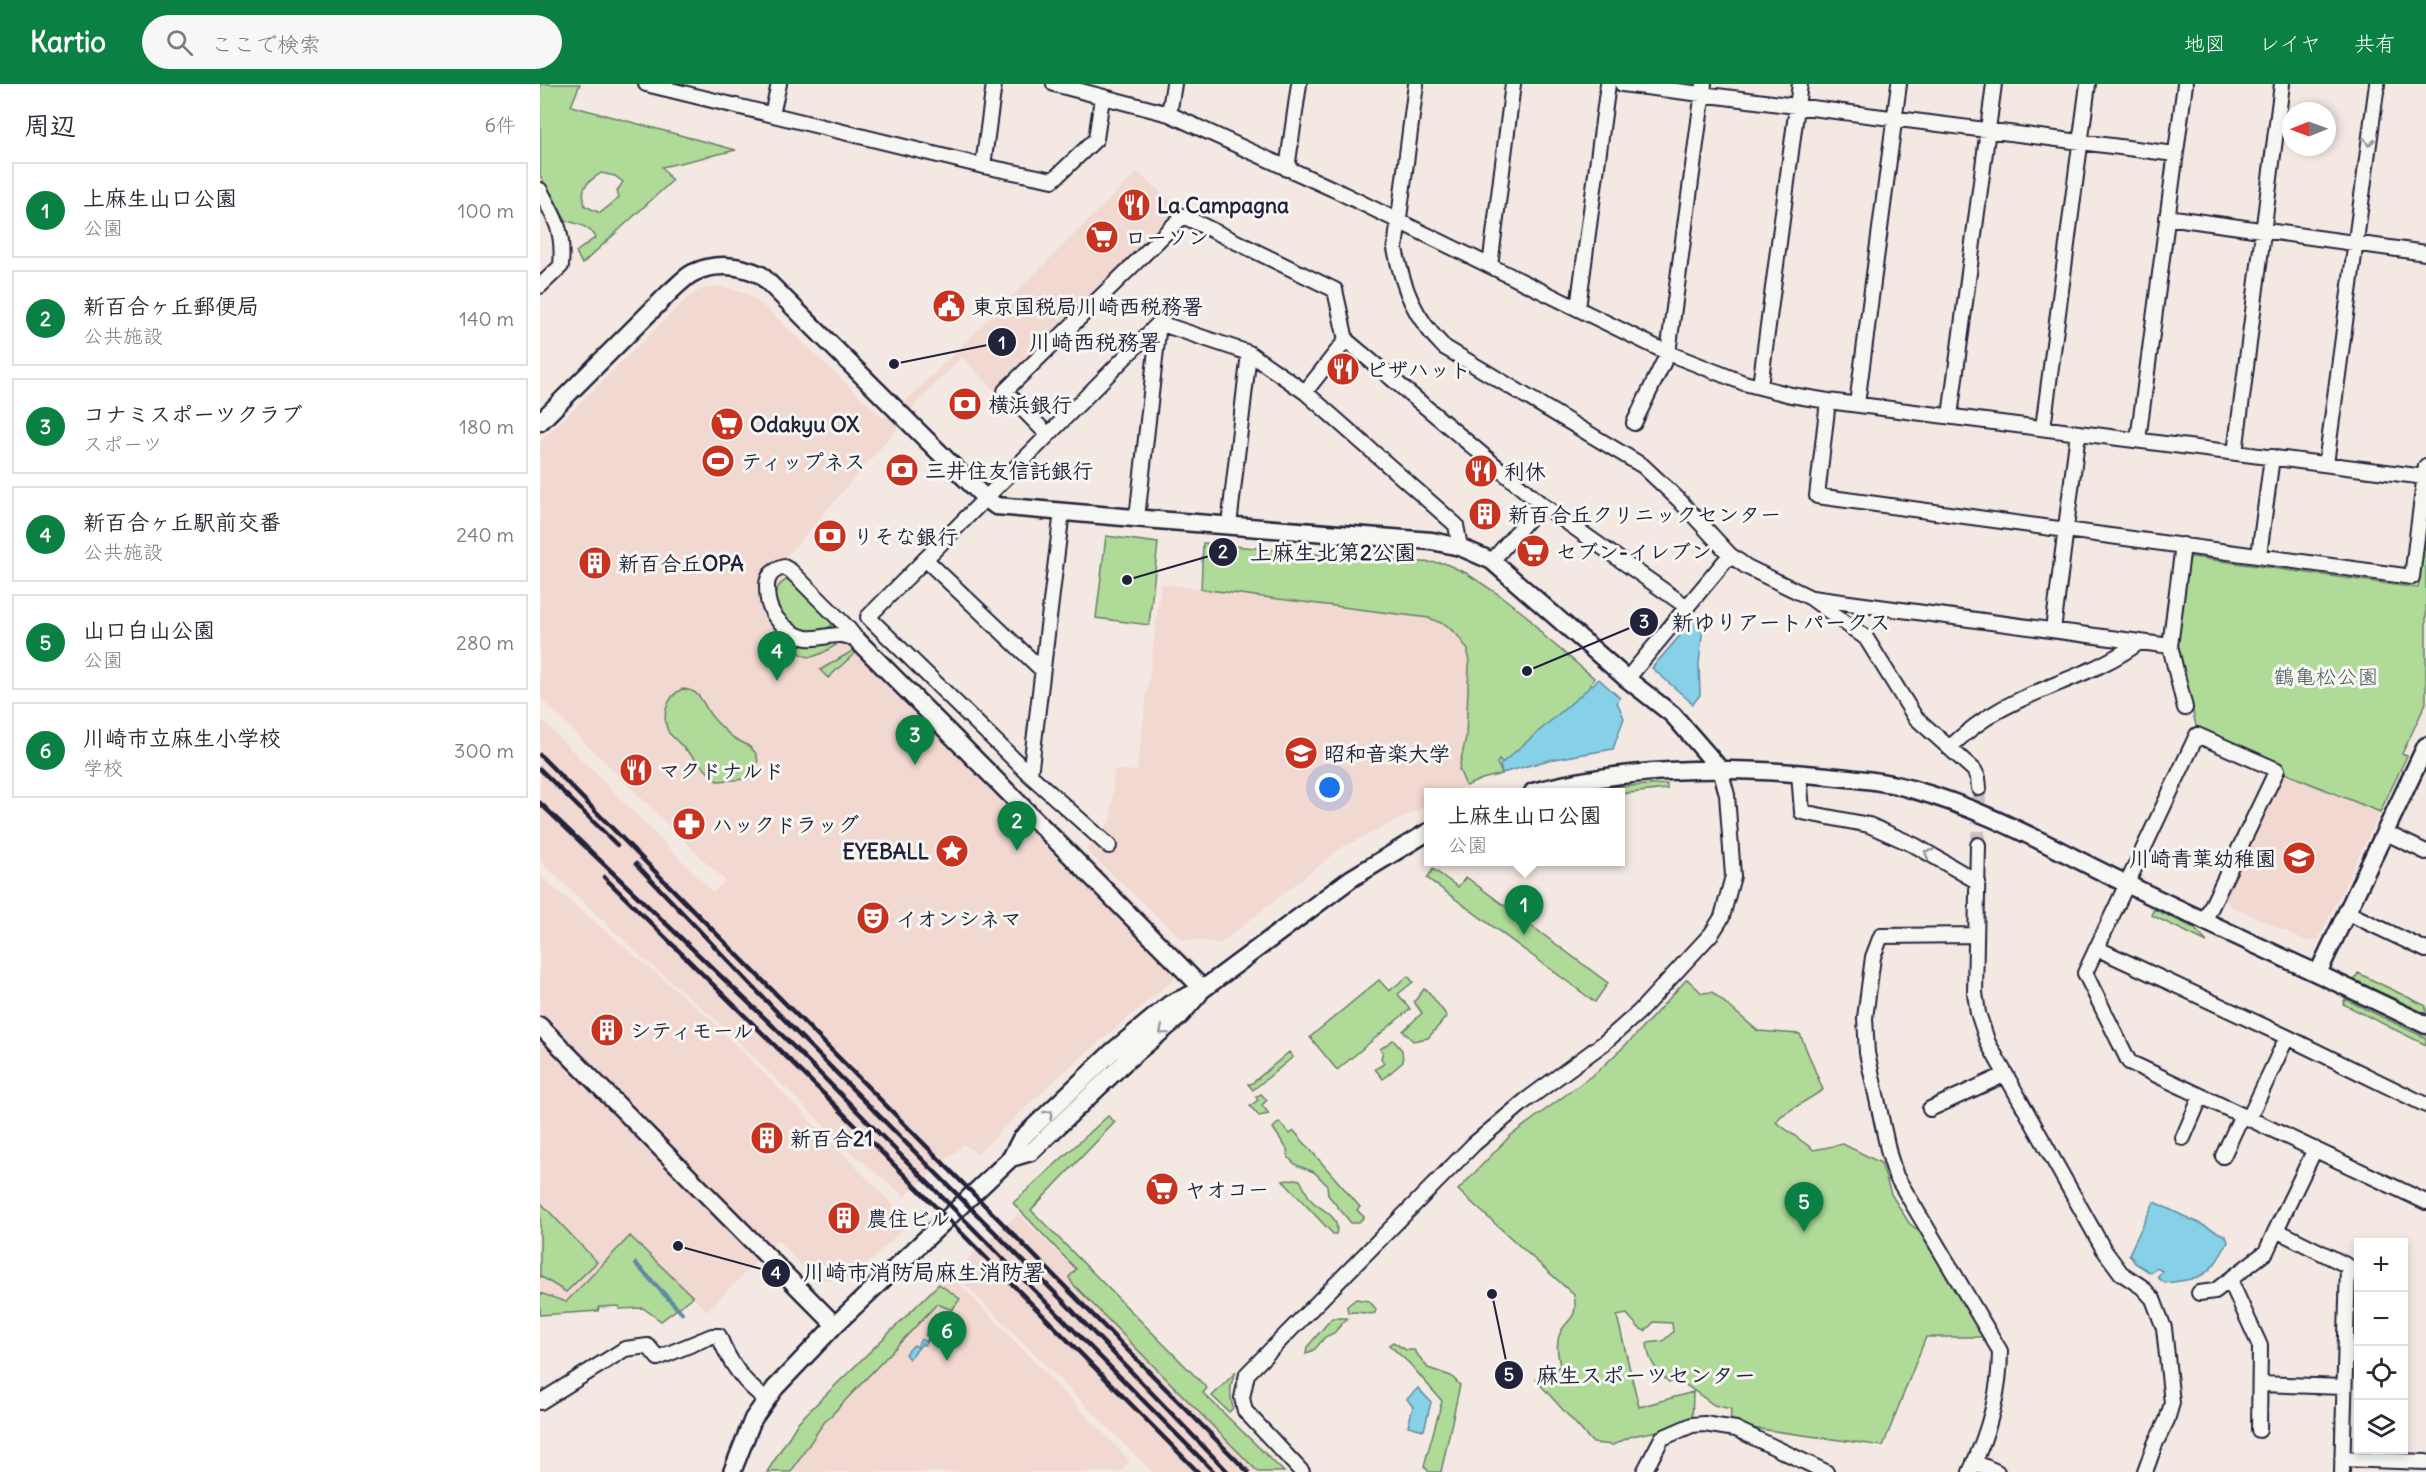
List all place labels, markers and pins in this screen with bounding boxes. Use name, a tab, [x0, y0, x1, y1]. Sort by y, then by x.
restaurant icon: La Campagna	[1116, 187, 1152, 223]
place label: La Campagna	[1157, 192, 1289, 219]
supermarket icon: ローソン	[1084, 219, 1120, 255]
place label: ローソン	[1125, 224, 1209, 251]
public building icon: 東京国税局川崎西税務署	[931, 288, 967, 324]
place label: 東京国税局川崎西税務署	[972, 293, 1203, 320]
callout: 川崎西税務署	[987, 322, 1173, 362]
restaurant icon: ピザハット	[1325, 351, 1361, 387]
place label: ピザハット	[1366, 356, 1471, 383]
bank icon: 横浜銀行	[947, 386, 983, 422]
place label: 横浜銀行	[988, 391, 1072, 418]
supermarket icon: Odakyu OX	[709, 406, 745, 442]
place label: Odakyu OX	[750, 411, 860, 438]
sports icon: ティップネス	[700, 443, 736, 479]
place label: ティップネス	[741, 448, 865, 475]
bank icon: 三井住友信託銀行	[884, 452, 920, 488]
restaurant icon: 利休	[1463, 453, 1499, 489]
place label: 三井住友信託銀行	[925, 457, 1093, 484]
place label: 利休	[1504, 458, 1546, 485]
building icon: 新百合丘クリニックセンター	[1467, 496, 1503, 532]
place label: 新百合丘クリニックセンター	[1508, 501, 1781, 528]
bank icon: りそな銀行	[812, 518, 848, 554]
place label: りそな銀行	[853, 523, 958, 550]
callout: 上麻生北第2公園	[1208, 532, 1428, 572]
supermarket icon: セブン-イレブン	[1515, 533, 1551, 569]
place label: セブン-イレブン	[1556, 538, 1712, 565]
building icon: 新百合丘OPA	[577, 545, 613, 581]
place label: 新百合丘OPA	[618, 550, 744, 577]
callout: 新ゆりアートパークス	[1629, 602, 1903, 642]
pin: 4	[758, 632, 796, 681]
pin: 3	[896, 716, 934, 765]
school or university icon: 昭和音楽大学	[1283, 735, 1319, 771]
place label: 昭和音楽大学	[1324, 740, 1450, 767]
restaurant icon: マクドナルド	[618, 752, 654, 788]
place label: マクドナルド	[659, 757, 784, 784]
pin: 2	[998, 802, 1036, 851]
pharmacy icon: ハックドラッグ	[671, 806, 707, 842]
place label: ハックドラッグ	[712, 811, 859, 838]
place icon: EYEBALL	[934, 833, 970, 869]
place label: EYEBALL	[843, 838, 930, 865]
school or university icon: 川崎青葉幼稚園	[2281, 840, 2317, 876]
place label: 川崎青葉幼稚園	[2129, 845, 2276, 872]
pin: 1	[1504, 886, 1544, 935]
theatre icon: イオンシネマ	[855, 900, 891, 936]
place label: イオンシネマ	[896, 905, 1022, 932]
building icon: シティモール	[589, 1012, 625, 1048]
place label: シティモール	[630, 1017, 754, 1044]
building icon: 新百合21	[749, 1120, 785, 1156]
place label: 新百合21	[790, 1125, 873, 1152]
supermarket icon: ヤオコー	[1144, 1171, 1180, 1207]
place label: ヤオコー	[1185, 1176, 1269, 1203]
pin: 5	[1784, 1182, 1824, 1232]
building icon: 農住ビル	[826, 1200, 862, 1236]
place label: 農住ビル	[867, 1205, 951, 1232]
callout: 川崎市消防局麻生消防署	[761, 1253, 1057, 1293]
pin: 6	[928, 1312, 966, 1361]
callout: 麻生スポーツセンター	[1494, 1355, 1768, 1395]

